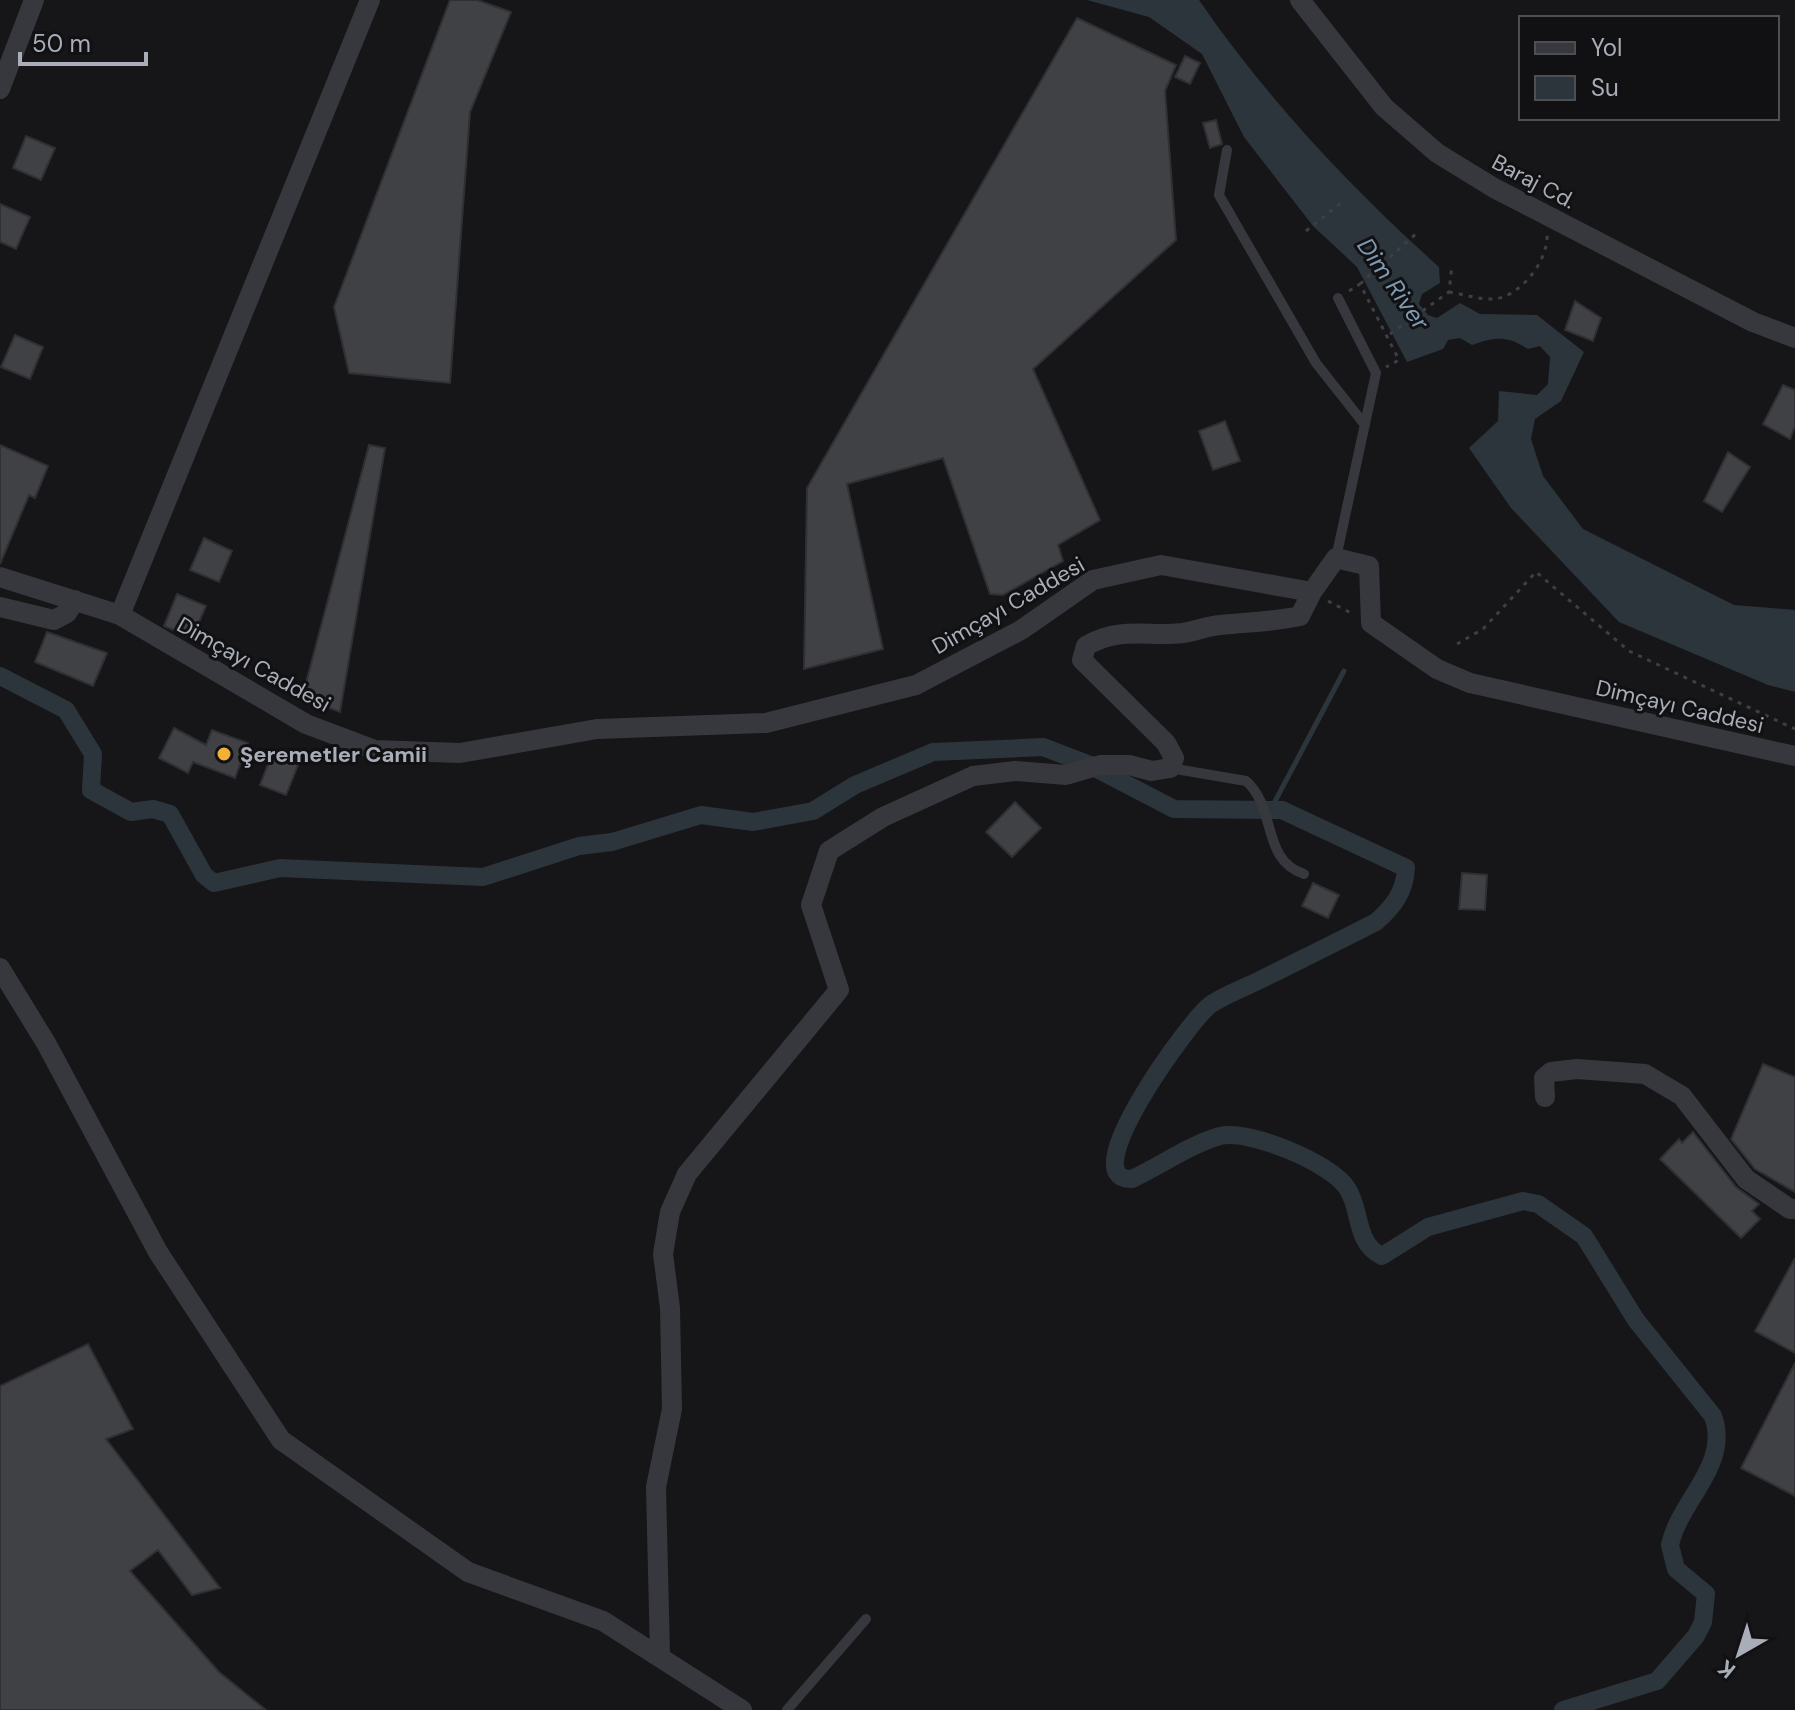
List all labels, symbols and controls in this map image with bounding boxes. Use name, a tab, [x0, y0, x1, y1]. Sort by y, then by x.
scale bar	[20, 16, 146, 66]
legend	[1519, 16, 1779, 120]
text: 50 m	[32, 28, 91, 59]
text: Yol	[1591, 32, 1622, 63]
text: Su	[1591, 72, 1619, 103]
street label: Baraj Cd.	[1487, 147, 1581, 215]
water label: Dim River	[1350, 232, 1437, 337]
street label: Dimçayı Caddesi	[927, 550, 1090, 661]
street label: Dimçayı Caddesi	[172, 610, 336, 719]
street label: Dimçayı Caddesi	[1593, 673, 1767, 740]
place label: Şeremetler Camii	[240, 740, 427, 769]
marker: Şeremetler Camii	[215, 745, 233, 763]
north arrow	[1699, 1614, 1779, 1694]
text: K	[1712, 1653, 1741, 1685]

